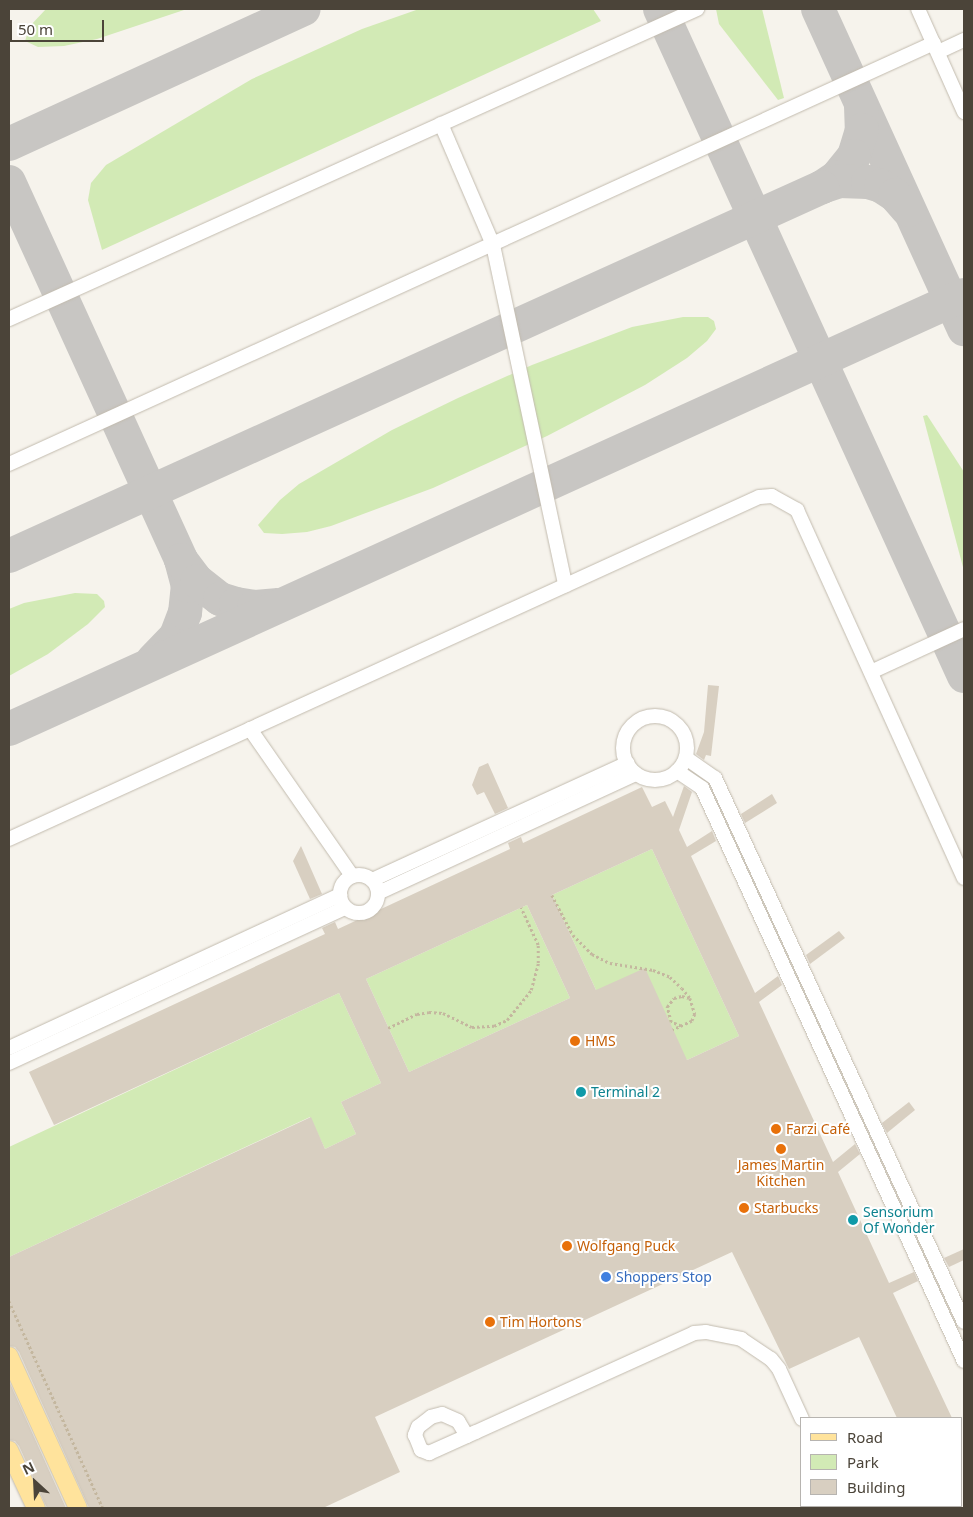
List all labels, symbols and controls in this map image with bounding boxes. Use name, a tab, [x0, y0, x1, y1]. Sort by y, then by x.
scale bar	[12, 10, 106, 42]
text: 50 m	[18, 19, 53, 39]
place label: HMS	[585, 1033, 616, 1049]
marker: HMS	[569, 1035, 581, 1047]
place label: Terminal 2	[591, 1084, 660, 1100]
marker: Terminal 2	[575, 1086, 587, 1098]
place label: Farzi Café	[786, 1121, 850, 1137]
marker: Farzi Café	[770, 1123, 782, 1135]
marker: James Martin Kitchen	[775, 1143, 787, 1155]
place label: James Martin Kitchen	[738, 1157, 824, 1190]
place label: Starbucks	[754, 1200, 819, 1216]
marker: Starbucks	[738, 1202, 750, 1214]
place label: Sensorium Of Wonder	[863, 1204, 935, 1236]
marker: Sensorium Of Wonder	[847, 1214, 859, 1226]
place label: Wolfgang Puck	[577, 1238, 675, 1254]
marker: Wolfgang Puck	[561, 1240, 573, 1252]
place label: Shoppers Stop	[616, 1269, 712, 1285]
marker: Shoppers Stop	[600, 1271, 612, 1283]
place label: Tim Hortons	[500, 1314, 582, 1330]
marker: Tim Hortons	[484, 1316, 496, 1328]
legend	[800, 1417, 963, 1507]
text: Road	[847, 1427, 883, 1447]
text: Park	[847, 1452, 879, 1472]
north arrow	[10, 1457, 60, 1507]
text: N	[19, 1457, 38, 1479]
text: Building	[847, 1477, 905, 1497]

